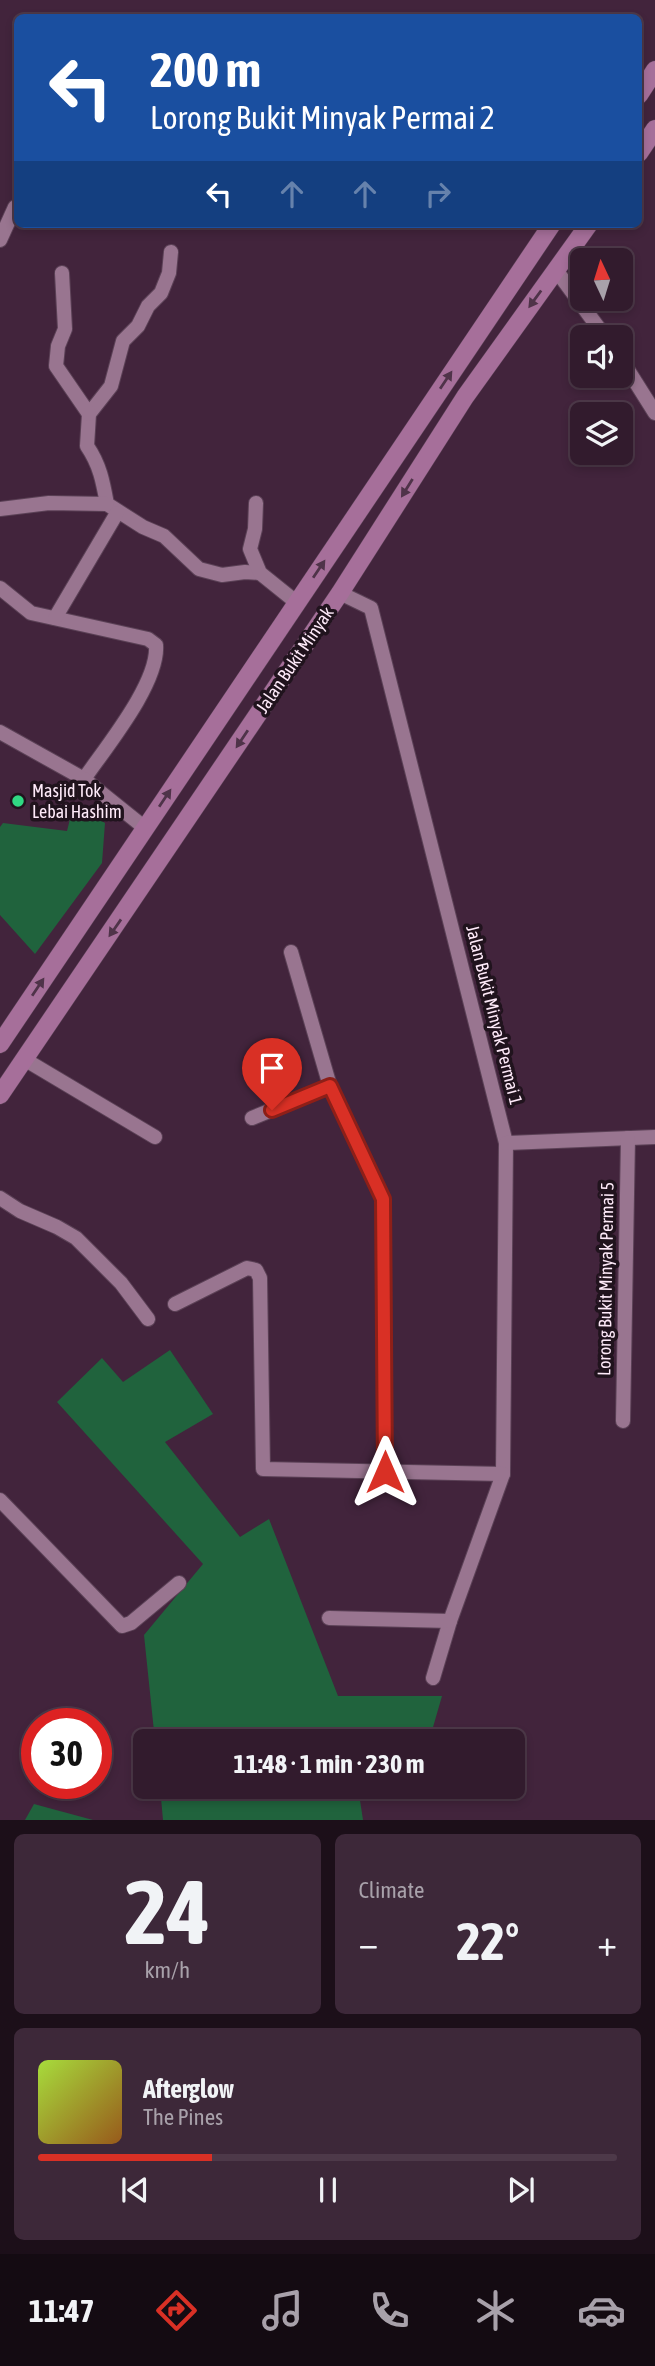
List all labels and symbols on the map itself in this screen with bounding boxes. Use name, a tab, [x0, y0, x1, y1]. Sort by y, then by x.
north arrow	[570, 248, 634, 312]
one-way arrow	[528, 290, 542, 309]
one-way arrow	[439, 371, 453, 389]
one-way arrow	[401, 478, 414, 497]
one-way arrow	[312, 560, 326, 578]
street label: Jalan Bukit Minyak	[251, 603, 338, 717]
one-way arrow	[236, 730, 249, 749]
place label: Masjid Tok Lebai Hashim	[32, 780, 122, 822]
one-way arrow	[158, 788, 171, 808]
marker: Masjid Tok Lebai Hashim	[10, 793, 26, 809]
one-way arrow	[108, 919, 122, 937]
street label: Jalan Bukit Minyak Permai 1	[462, 923, 527, 1107]
one-way arrow	[31, 978, 45, 996]
pin	[242, 1038, 302, 1110]
street label: Lorong Bukit Minyak Permai 5	[593, 1182, 618, 1376]
position arrow	[348, 1435, 422, 1509]
speed limit sign: 30	[21, 1708, 112, 1799]

